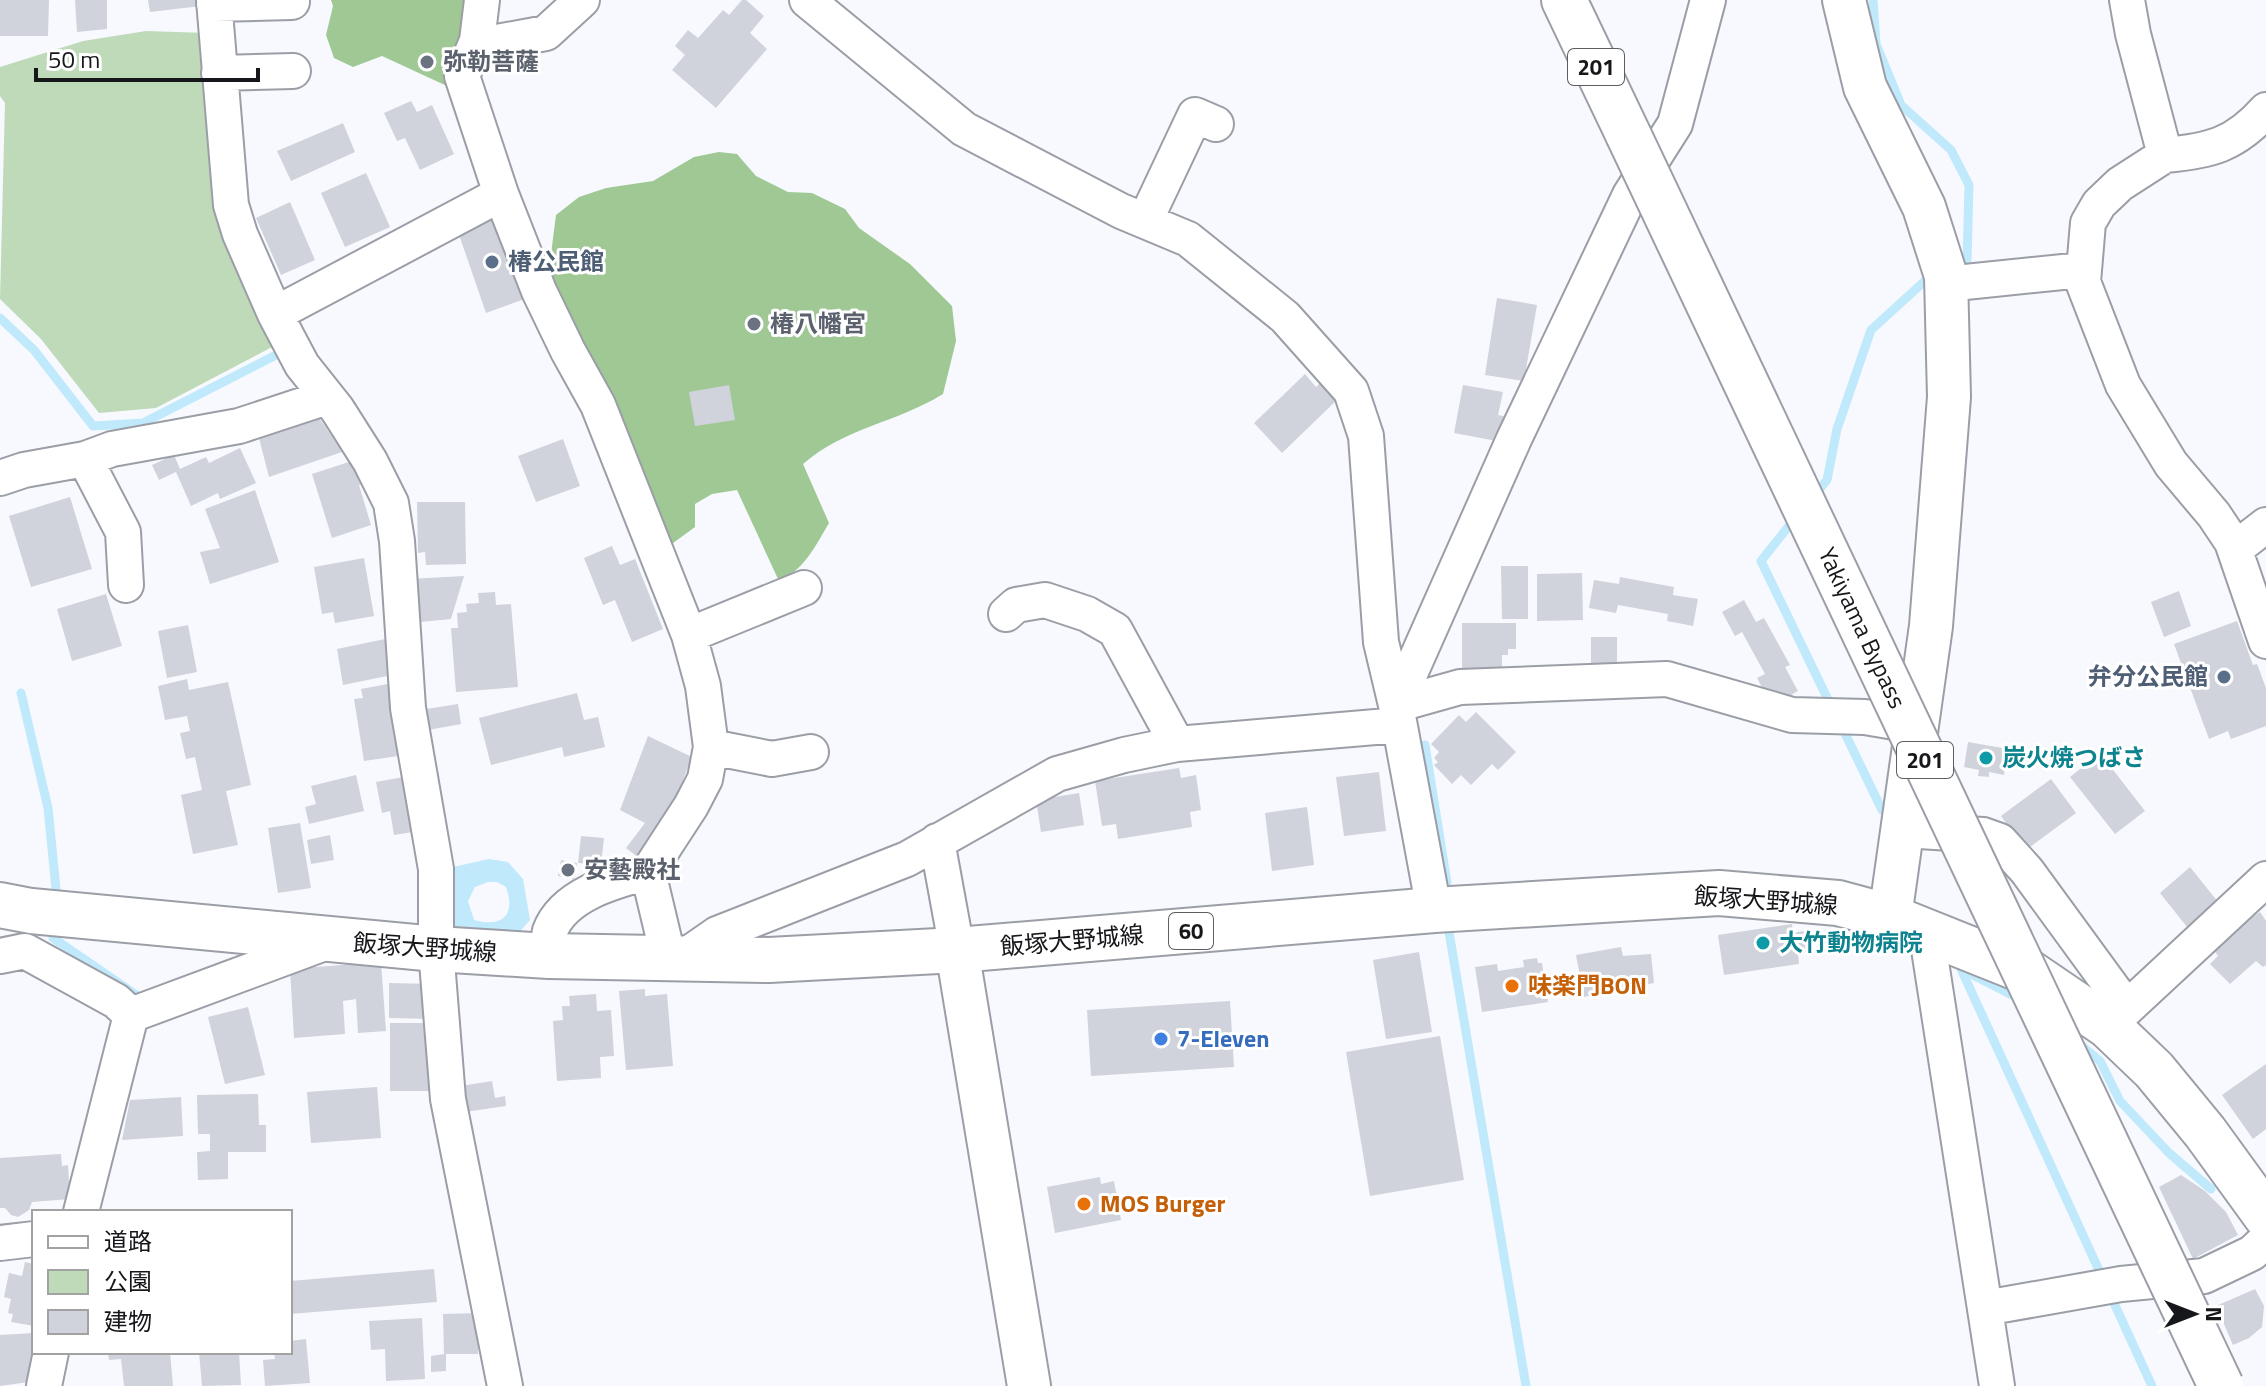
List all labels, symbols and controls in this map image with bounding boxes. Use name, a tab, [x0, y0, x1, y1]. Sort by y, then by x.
scale bar	[36, 32, 258, 82]
text: 50 m	[48, 41, 100, 77]
place label: 弥勒菩薩	[443, 43, 539, 79]
road number: 201	[1568, 49, 1624, 85]
marker: 弥勒菩薩	[418, 53, 436, 71]
place label: 椿公民館	[508, 243, 604, 279]
marker: 椿公民館	[483, 253, 501, 271]
place label: 椿八幡宮	[770, 305, 866, 341]
marker: 椿八幡宮	[745, 315, 763, 333]
street label: Yakiyama Bypass	[1810, 541, 1916, 714]
place label: 弁分公民館	[2088, 658, 2208, 694]
marker: 弁分公民館	[2215, 668, 2233, 686]
place label: 炭火焼つばさ	[2002, 739, 2146, 775]
road number: 201	[1897, 742, 1953, 778]
marker: 炭火焼つばさ	[1977, 749, 1995, 767]
place label: 安藝殿社	[584, 851, 680, 887]
marker: 安藝殿社	[559, 861, 577, 879]
street label: 飯塚大野城線	[1693, 877, 1839, 923]
road number: 60	[1169, 913, 1213, 949]
street label: 飯塚大野城線	[999, 916, 1145, 964]
street label: 飯塚大野城線	[352, 924, 498, 970]
place label: 大竹動物病院	[1779, 924, 1923, 960]
marker: 大竹動物病院	[1754, 934, 1772, 952]
place label: 味楽門BON	[1528, 967, 1647, 1003]
marker: 味楽門BON	[1503, 977, 1521, 995]
place label: 7-Eleven	[1177, 1020, 1269, 1056]
marker: 7-Eleven	[1152, 1030, 1170, 1048]
place label: MOS Burger	[1100, 1185, 1225, 1221]
marker: MOS Burger	[1075, 1195, 1093, 1213]
legend	[32, 1210, 292, 1354]
text: 道路	[104, 1223, 152, 1259]
text: 公園	[104, 1263, 152, 1299]
north arrow	[2154, 1274, 2234, 1354]
text: 建物	[104, 1303, 152, 1339]
text: N	[2197, 1306, 2231, 1322]

